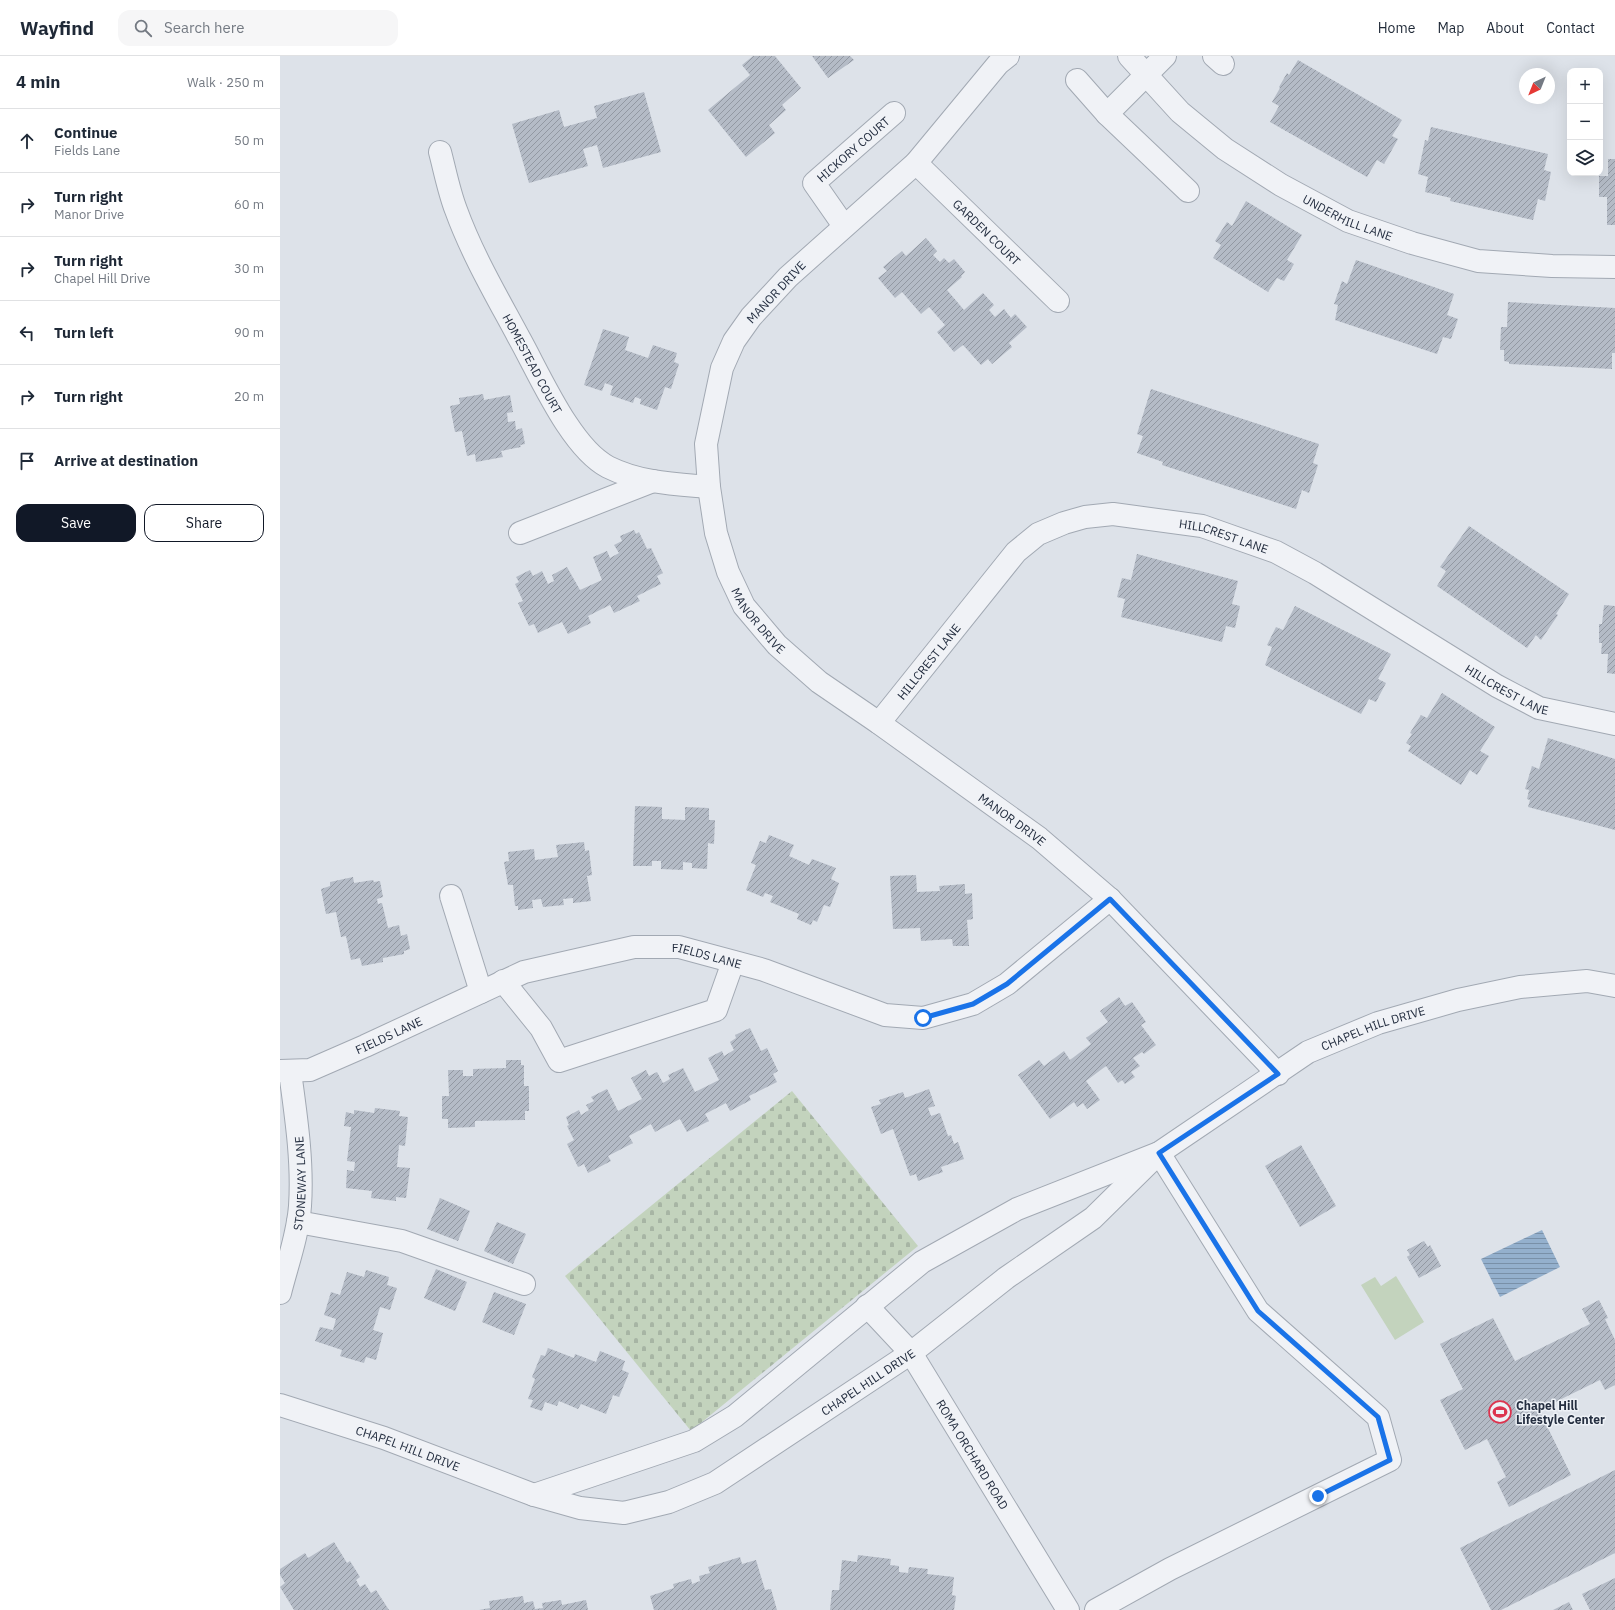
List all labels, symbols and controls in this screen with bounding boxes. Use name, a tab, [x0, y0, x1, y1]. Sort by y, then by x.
search box	[118, 10, 398, 46]
text: Wayfind	[20, 16, 94, 40]
icon: search	[132, 17, 154, 39]
text: Search here	[164, 18, 244, 37]
text: Home	[1378, 19, 1415, 37]
text: Map	[1437, 19, 1464, 37]
text: About	[1486, 19, 1524, 37]
text: Contact	[1546, 19, 1595, 37]
north arrow	[1519, 68, 1555, 104]
map controls	[1567, 68, 1603, 176]
button: +	[1567, 68, 1603, 104]
text: 4 min	[16, 71, 60, 93]
text: Walk · 250 m	[187, 74, 264, 91]
button: −	[1567, 104, 1603, 140]
street label: HICKORY COURT	[813, 113, 892, 185]
text: Continue	[54, 123, 118, 142]
icon: ahead	[16, 130, 38, 152]
text: 50 m	[234, 132, 264, 149]
button: layers	[1567, 140, 1603, 176]
text: Fields Lane	[54, 142, 120, 159]
text: Turn right	[54, 187, 123, 206]
street label: UNDERHILL LANE	[1300, 191, 1395, 243]
icon: right	[16, 194, 38, 216]
text: 60 m	[234, 196, 264, 213]
street label: GARDEN COURT	[950, 196, 1024, 268]
text: Manor Drive	[54, 206, 124, 223]
text: Turn right	[54, 251, 123, 270]
icon: right	[16, 258, 38, 280]
street label: MANOR DRIVE	[743, 258, 809, 326]
text: 30 m	[234, 260, 264, 277]
text: Chapel Hill Drive	[54, 270, 150, 287]
street label: HOMESTEAD COURT	[500, 311, 566, 416]
icon: left	[16, 322, 38, 344]
text: Turn left	[54, 323, 114, 342]
text: 90 m	[234, 324, 264, 341]
icon: right	[16, 386, 38, 408]
text: Turn right	[54, 387, 123, 406]
text: 20 m	[234, 388, 264, 405]
icon: arrive	[16, 450, 38, 472]
text: Arrive at destination	[54, 451, 198, 470]
button: Save	[16, 504, 136, 542]
button: Share	[144, 504, 264, 542]
street label: HILLCREST LANE	[1178, 515, 1271, 556]
street label: MANOR DRIVE	[729, 585, 789, 657]
street label: HILLCREST LANE	[893, 620, 963, 702]
street label: HILLCREST LANE	[1462, 661, 1550, 717]
street label: MANOR DRIVE	[976, 790, 1049, 848]
street label: FIELDS LANE	[672, 940, 743, 971]
street label: CHAPEL HILL DRIVE	[1319, 1002, 1427, 1053]
route start	[914, 1009, 932, 1027]
street label: FIELDS LANE	[353, 1013, 424, 1057]
street label: STONEWAY LANE	[289, 1136, 308, 1232]
street label: CHAPEL HILL DRIVE	[818, 1345, 918, 1418]
street label: ROMA ORCHARD ROAD	[934, 1396, 1012, 1512]
place label: Chapel Hill Lifestyle Center	[1516, 1398, 1605, 1427]
sports icon: Chapel Hill Lifestyle Center	[1487, 1399, 1513, 1425]
street label: CHAPEL HILL DRIVE	[354, 1422, 462, 1474]
route end	[1309, 1487, 1327, 1505]

